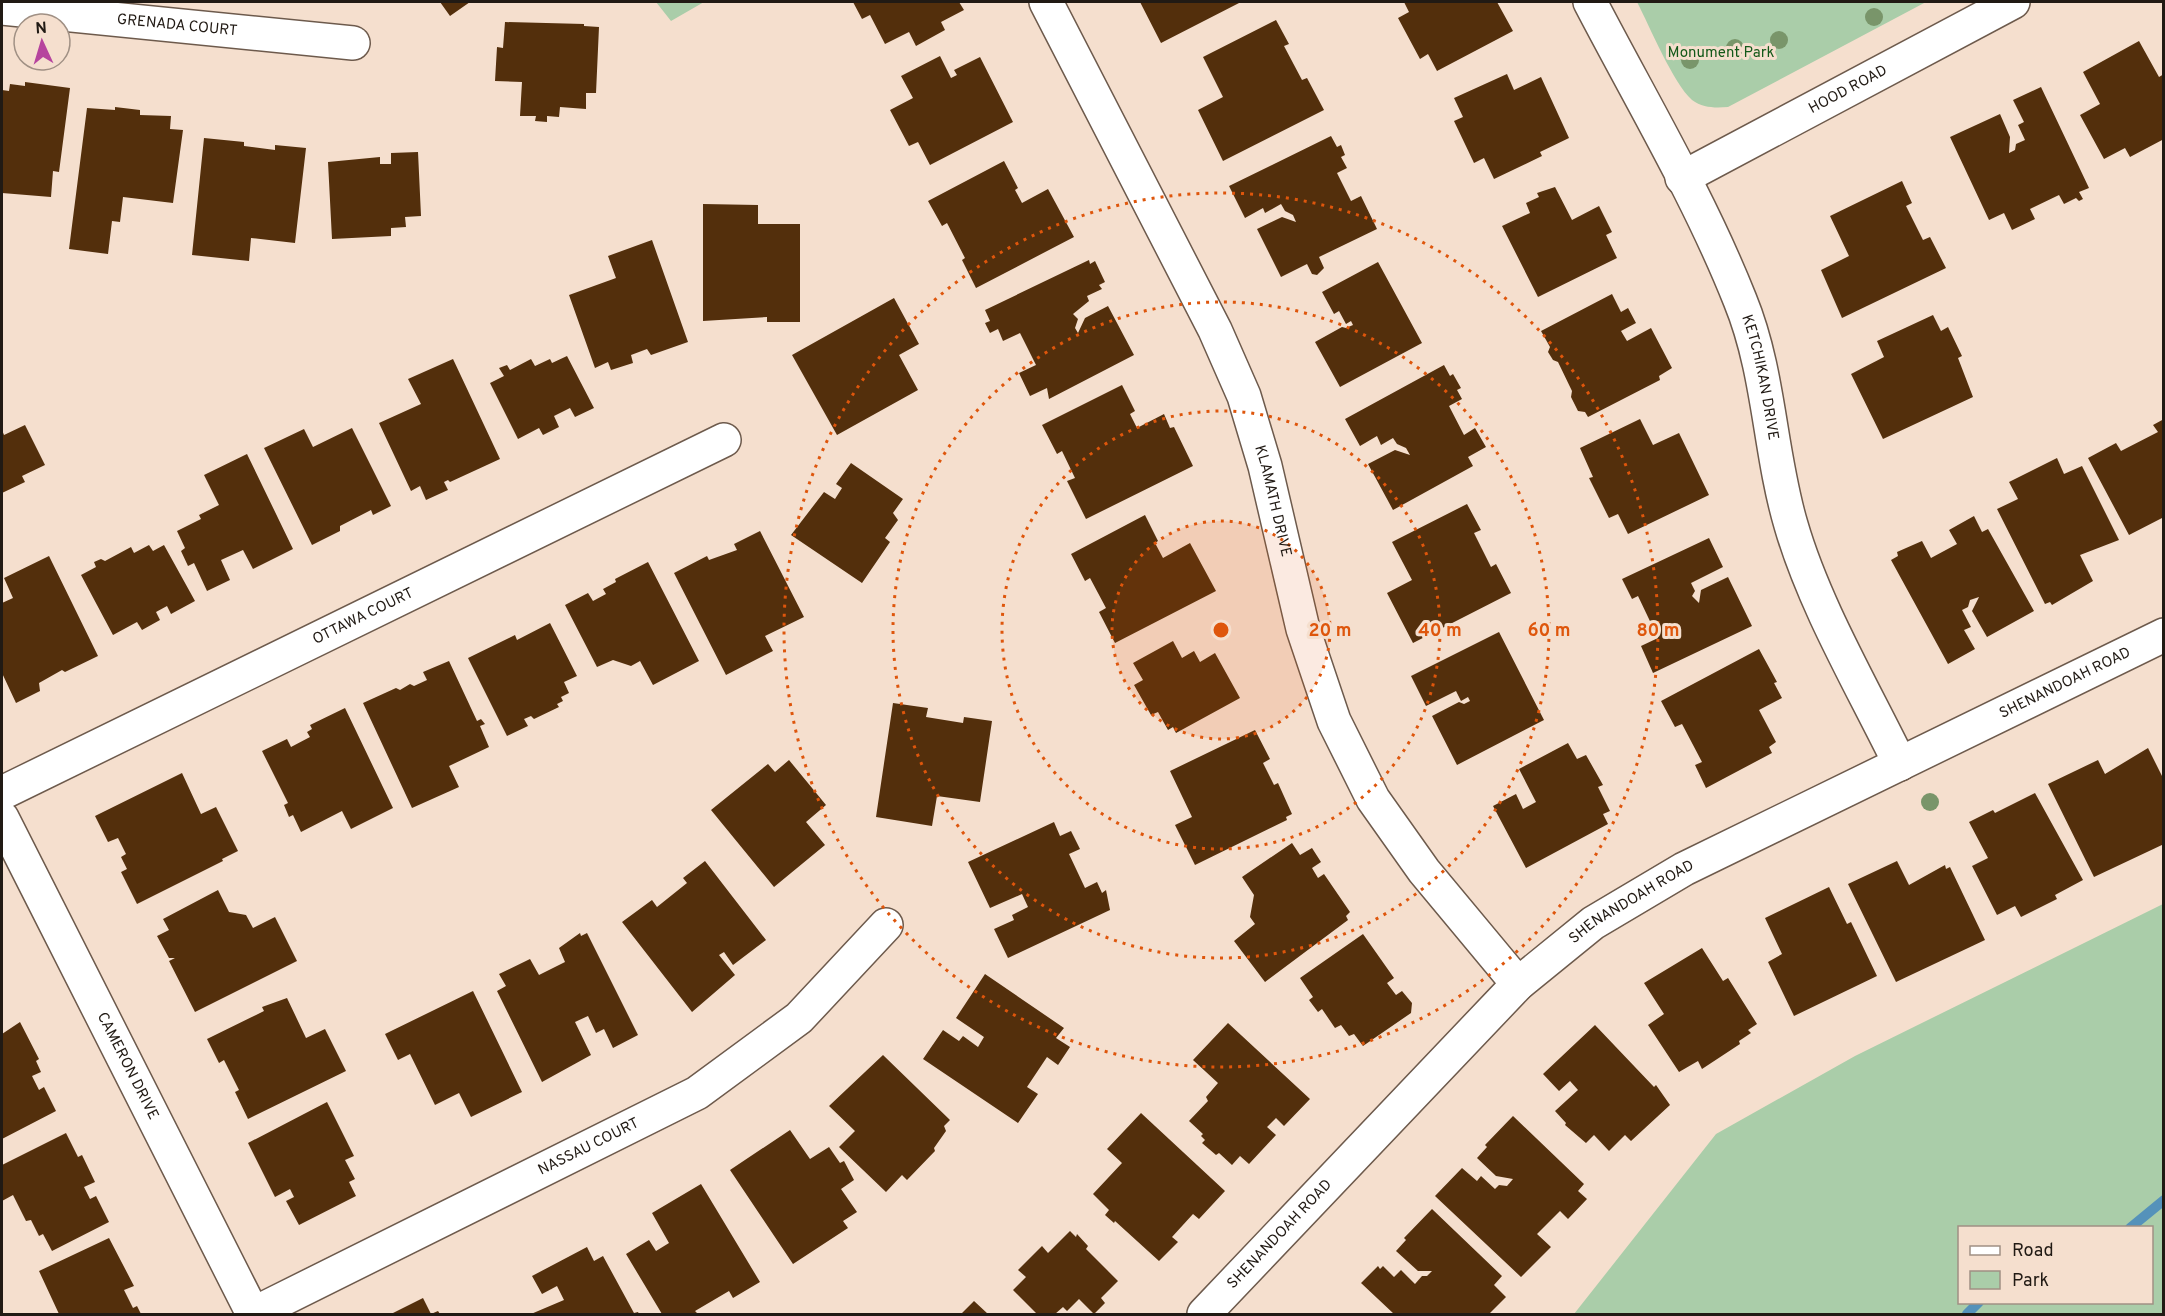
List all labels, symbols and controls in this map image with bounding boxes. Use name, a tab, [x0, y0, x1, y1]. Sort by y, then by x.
street label: GRENADA COURT	[116, 10, 238, 41]
north arrow	[12, 12, 72, 72]
text: N	[35, 19, 48, 39]
park label: Monument Park	[1668, 44, 1774, 63]
street label: HOOD ROAD	[1805, 61, 1891, 118]
street label: KETCHIKAN DRIVE	[1737, 312, 1782, 442]
street label: KLAMATH DRIVE	[1250, 443, 1295, 559]
street label: OTTAWA COURT	[310, 584, 417, 649]
centre of rings	[1211, 620, 1231, 640]
text: 20 m	[1308, 620, 1352, 643]
text: 40 m	[1418, 620, 1462, 643]
text: 60 m	[1527, 620, 1571, 643]
text: 80 m	[1636, 620, 1680, 643]
street label: SHENANDOAH ROAD	[1996, 643, 2134, 723]
street label: SHENANDOAH ROAD	[1565, 856, 1697, 948]
street label: CAMERON DRIVE	[92, 1009, 163, 1123]
street label: NASSAU COURT	[535, 1114, 642, 1180]
street label: SHENANDOAH ROAD	[1223, 1176, 1336, 1293]
legend	[1958, 1226, 2153, 1304]
text: Road	[2012, 1240, 2054, 1263]
text: Park	[2012, 1270, 2049, 1293]

